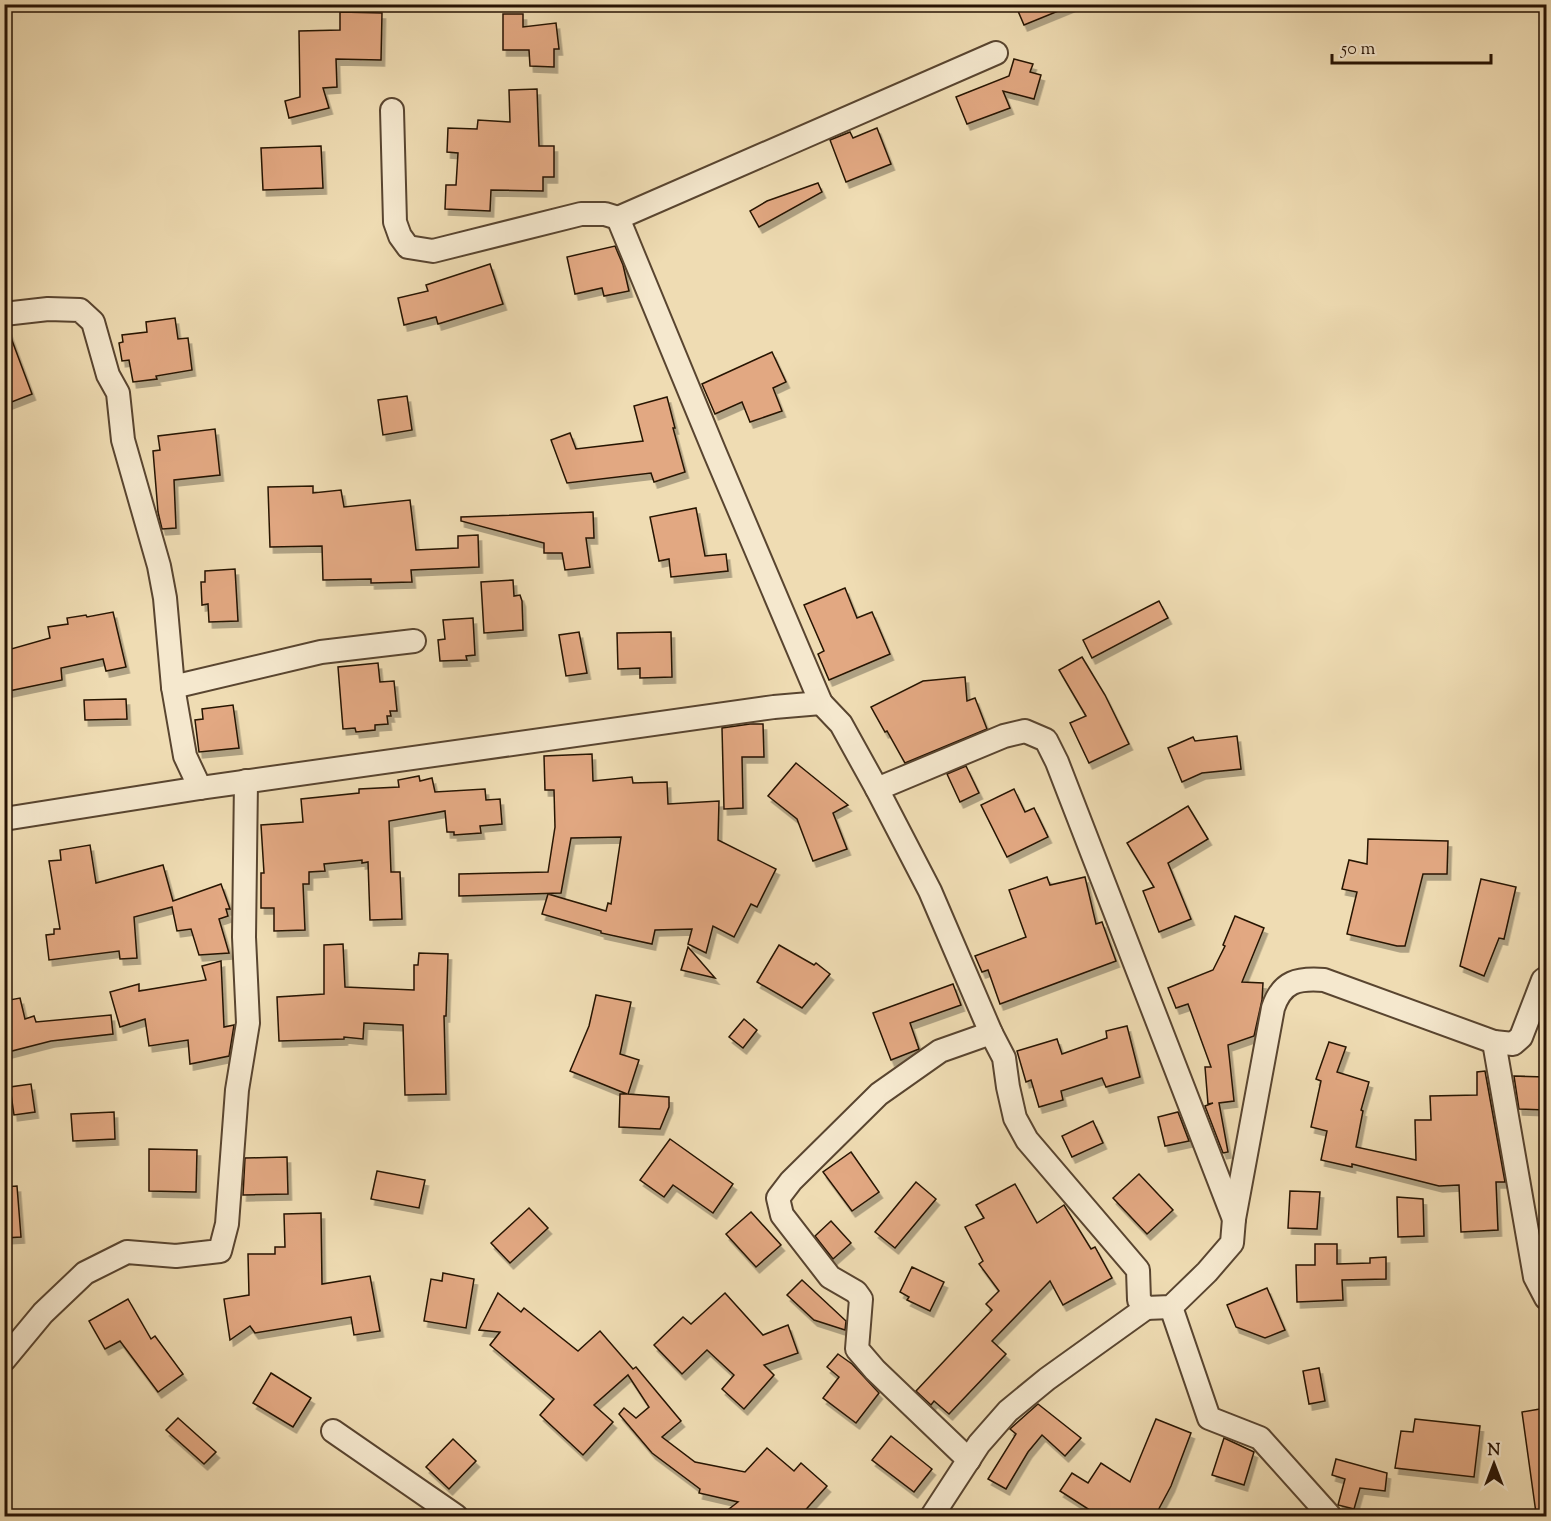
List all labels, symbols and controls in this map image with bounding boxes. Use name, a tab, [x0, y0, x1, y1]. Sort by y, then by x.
scale bar	[1332, 27, 1491, 65]
text: 50 m	[1340, 37, 1376, 63]
north arrow	[1464, 1434, 1524, 1494]
text: N	[1488, 1440, 1501, 1463]

